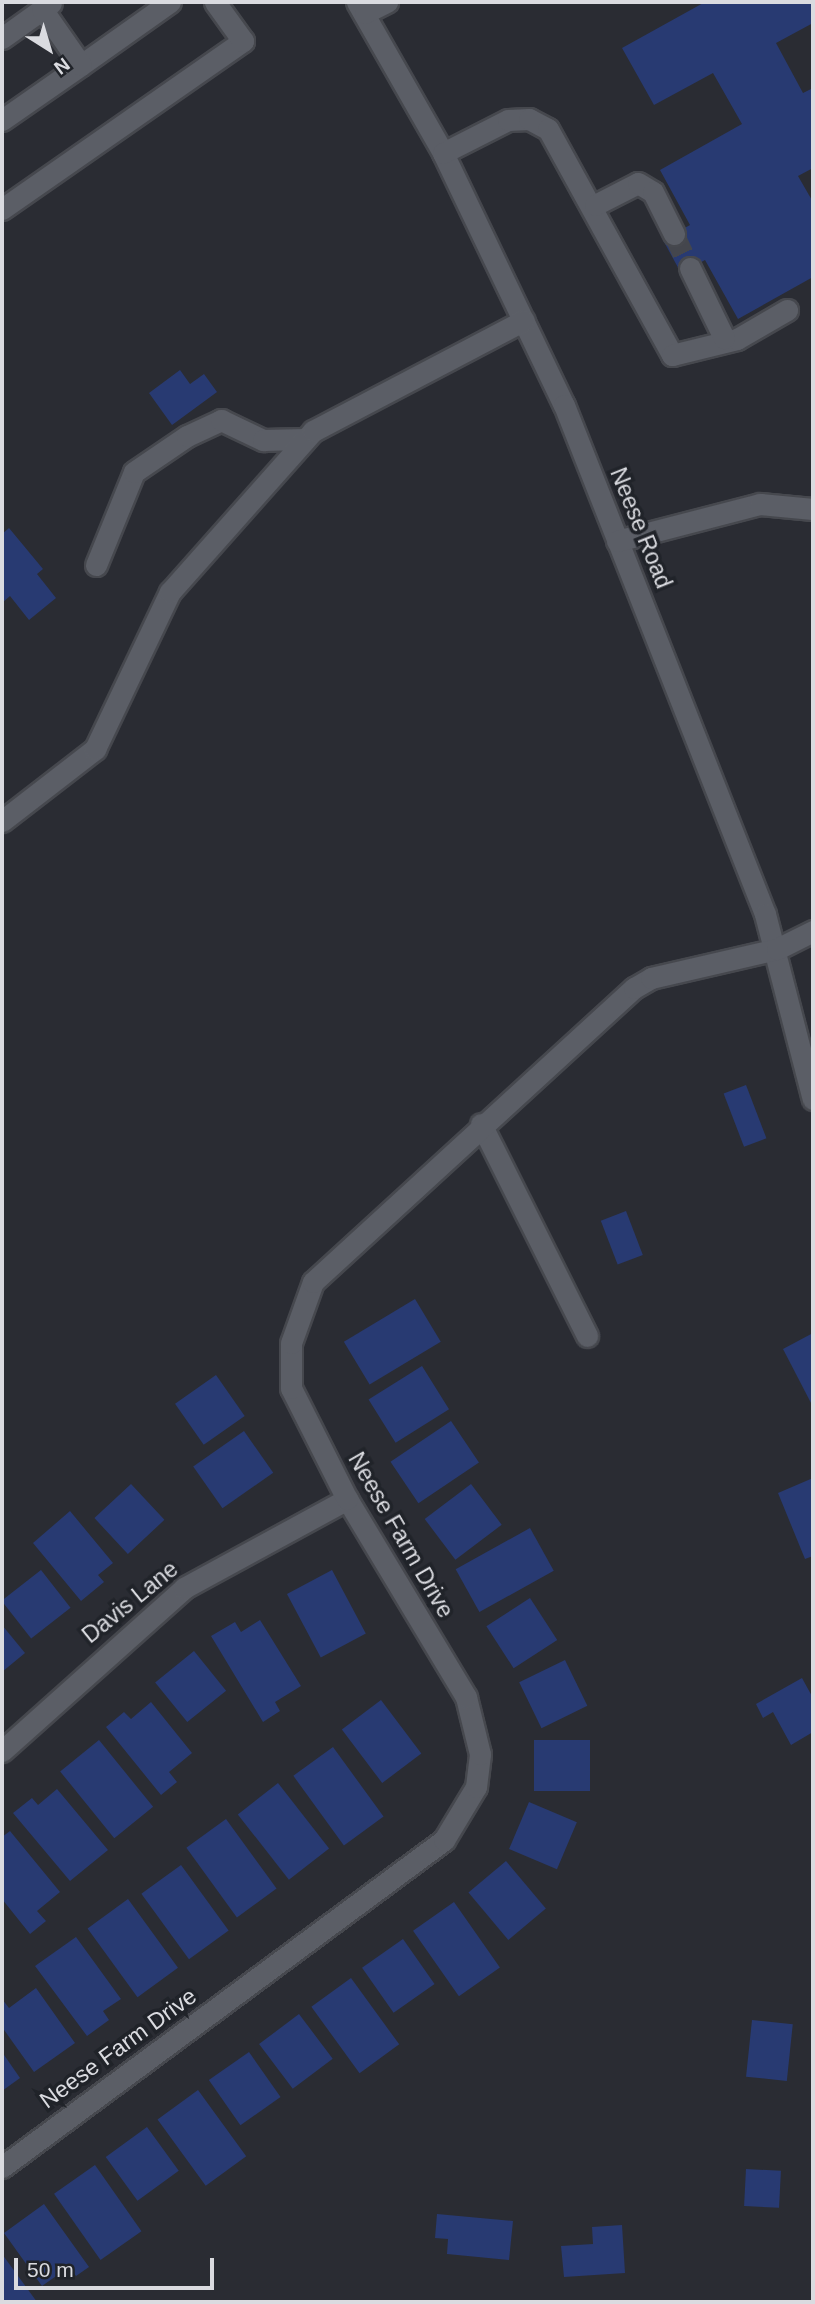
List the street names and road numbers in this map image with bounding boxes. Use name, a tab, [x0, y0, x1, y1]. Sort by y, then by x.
street label: Neese Road	[604, 464, 678, 592]
street label: Neese Farm Drive	[342, 1447, 460, 1623]
street label: Davis Lane	[77, 1555, 183, 1649]
street label: Neese Farm Drive	[34, 1982, 202, 2114]

